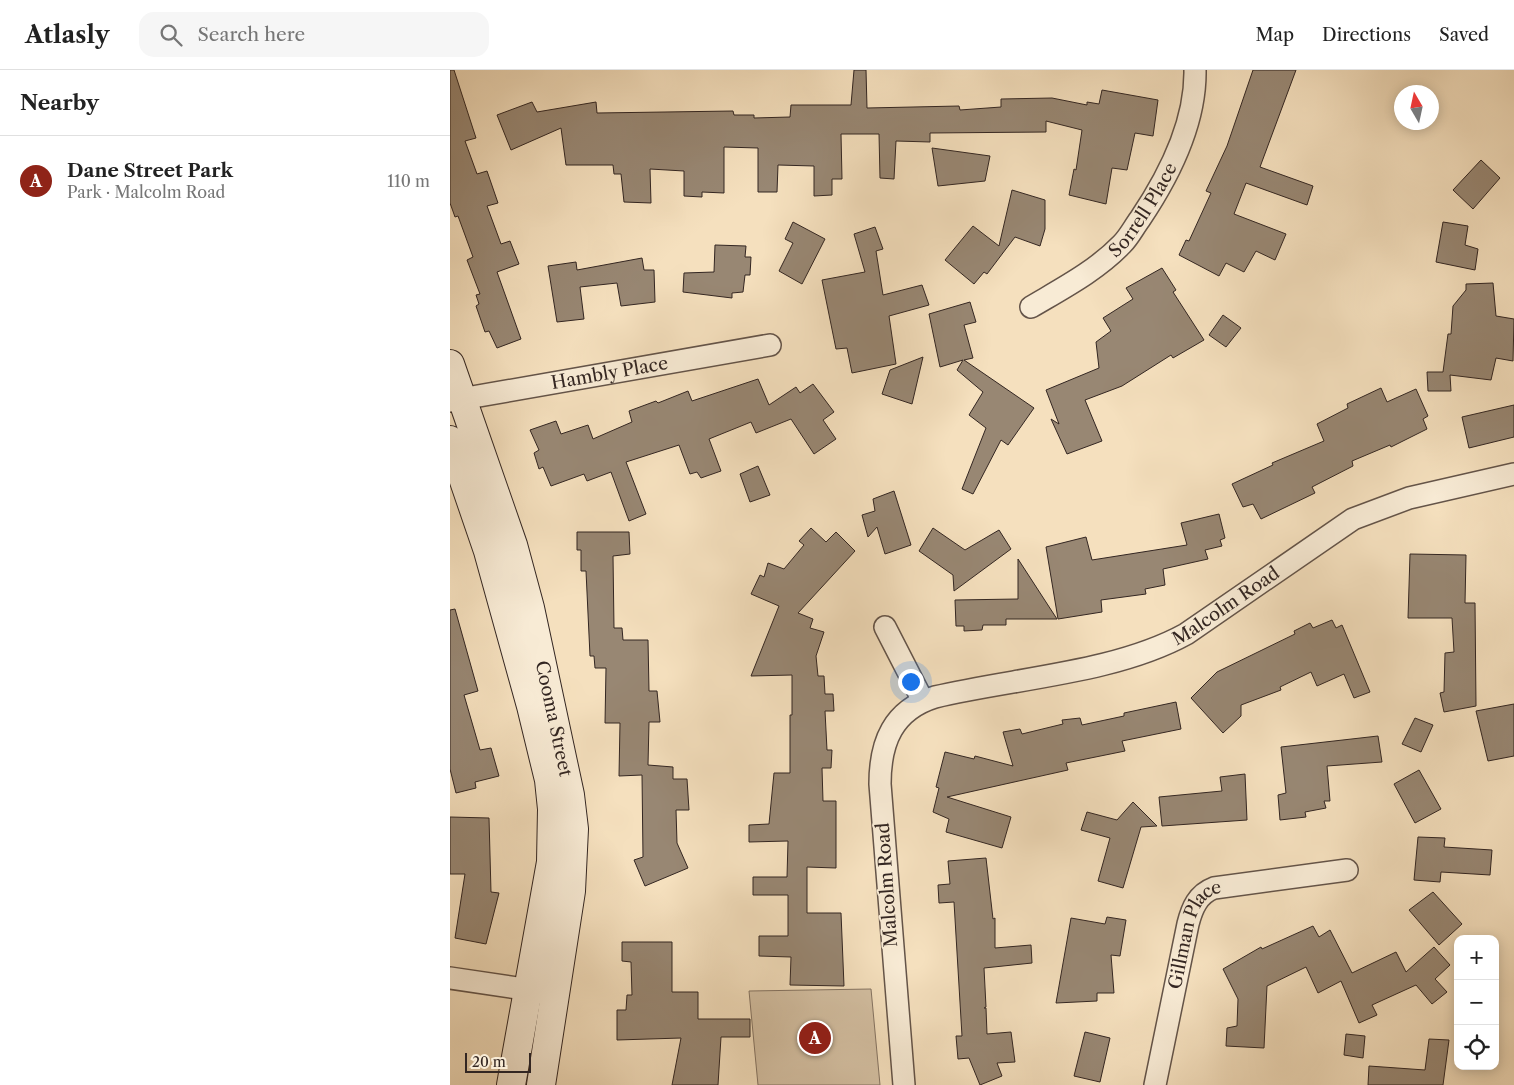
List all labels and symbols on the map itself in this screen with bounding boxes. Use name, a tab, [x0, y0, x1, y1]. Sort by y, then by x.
north arrow	[1394, 85, 1439, 130]
street label: Sorrell Place	[1104, 159, 1182, 262]
street label: Hambly Place	[549, 352, 670, 394]
street label: Malcolm Road	[1169, 562, 1284, 650]
street label: Cooma Street	[531, 659, 577, 779]
your location	[898, 669, 924, 695]
street label: Malcolm Road	[872, 822, 902, 948]
street label: Gillman Place	[1164, 876, 1222, 991]
pin: A	[799, 1019, 831, 1057]
scale bar	[465, 1050, 531, 1073]

